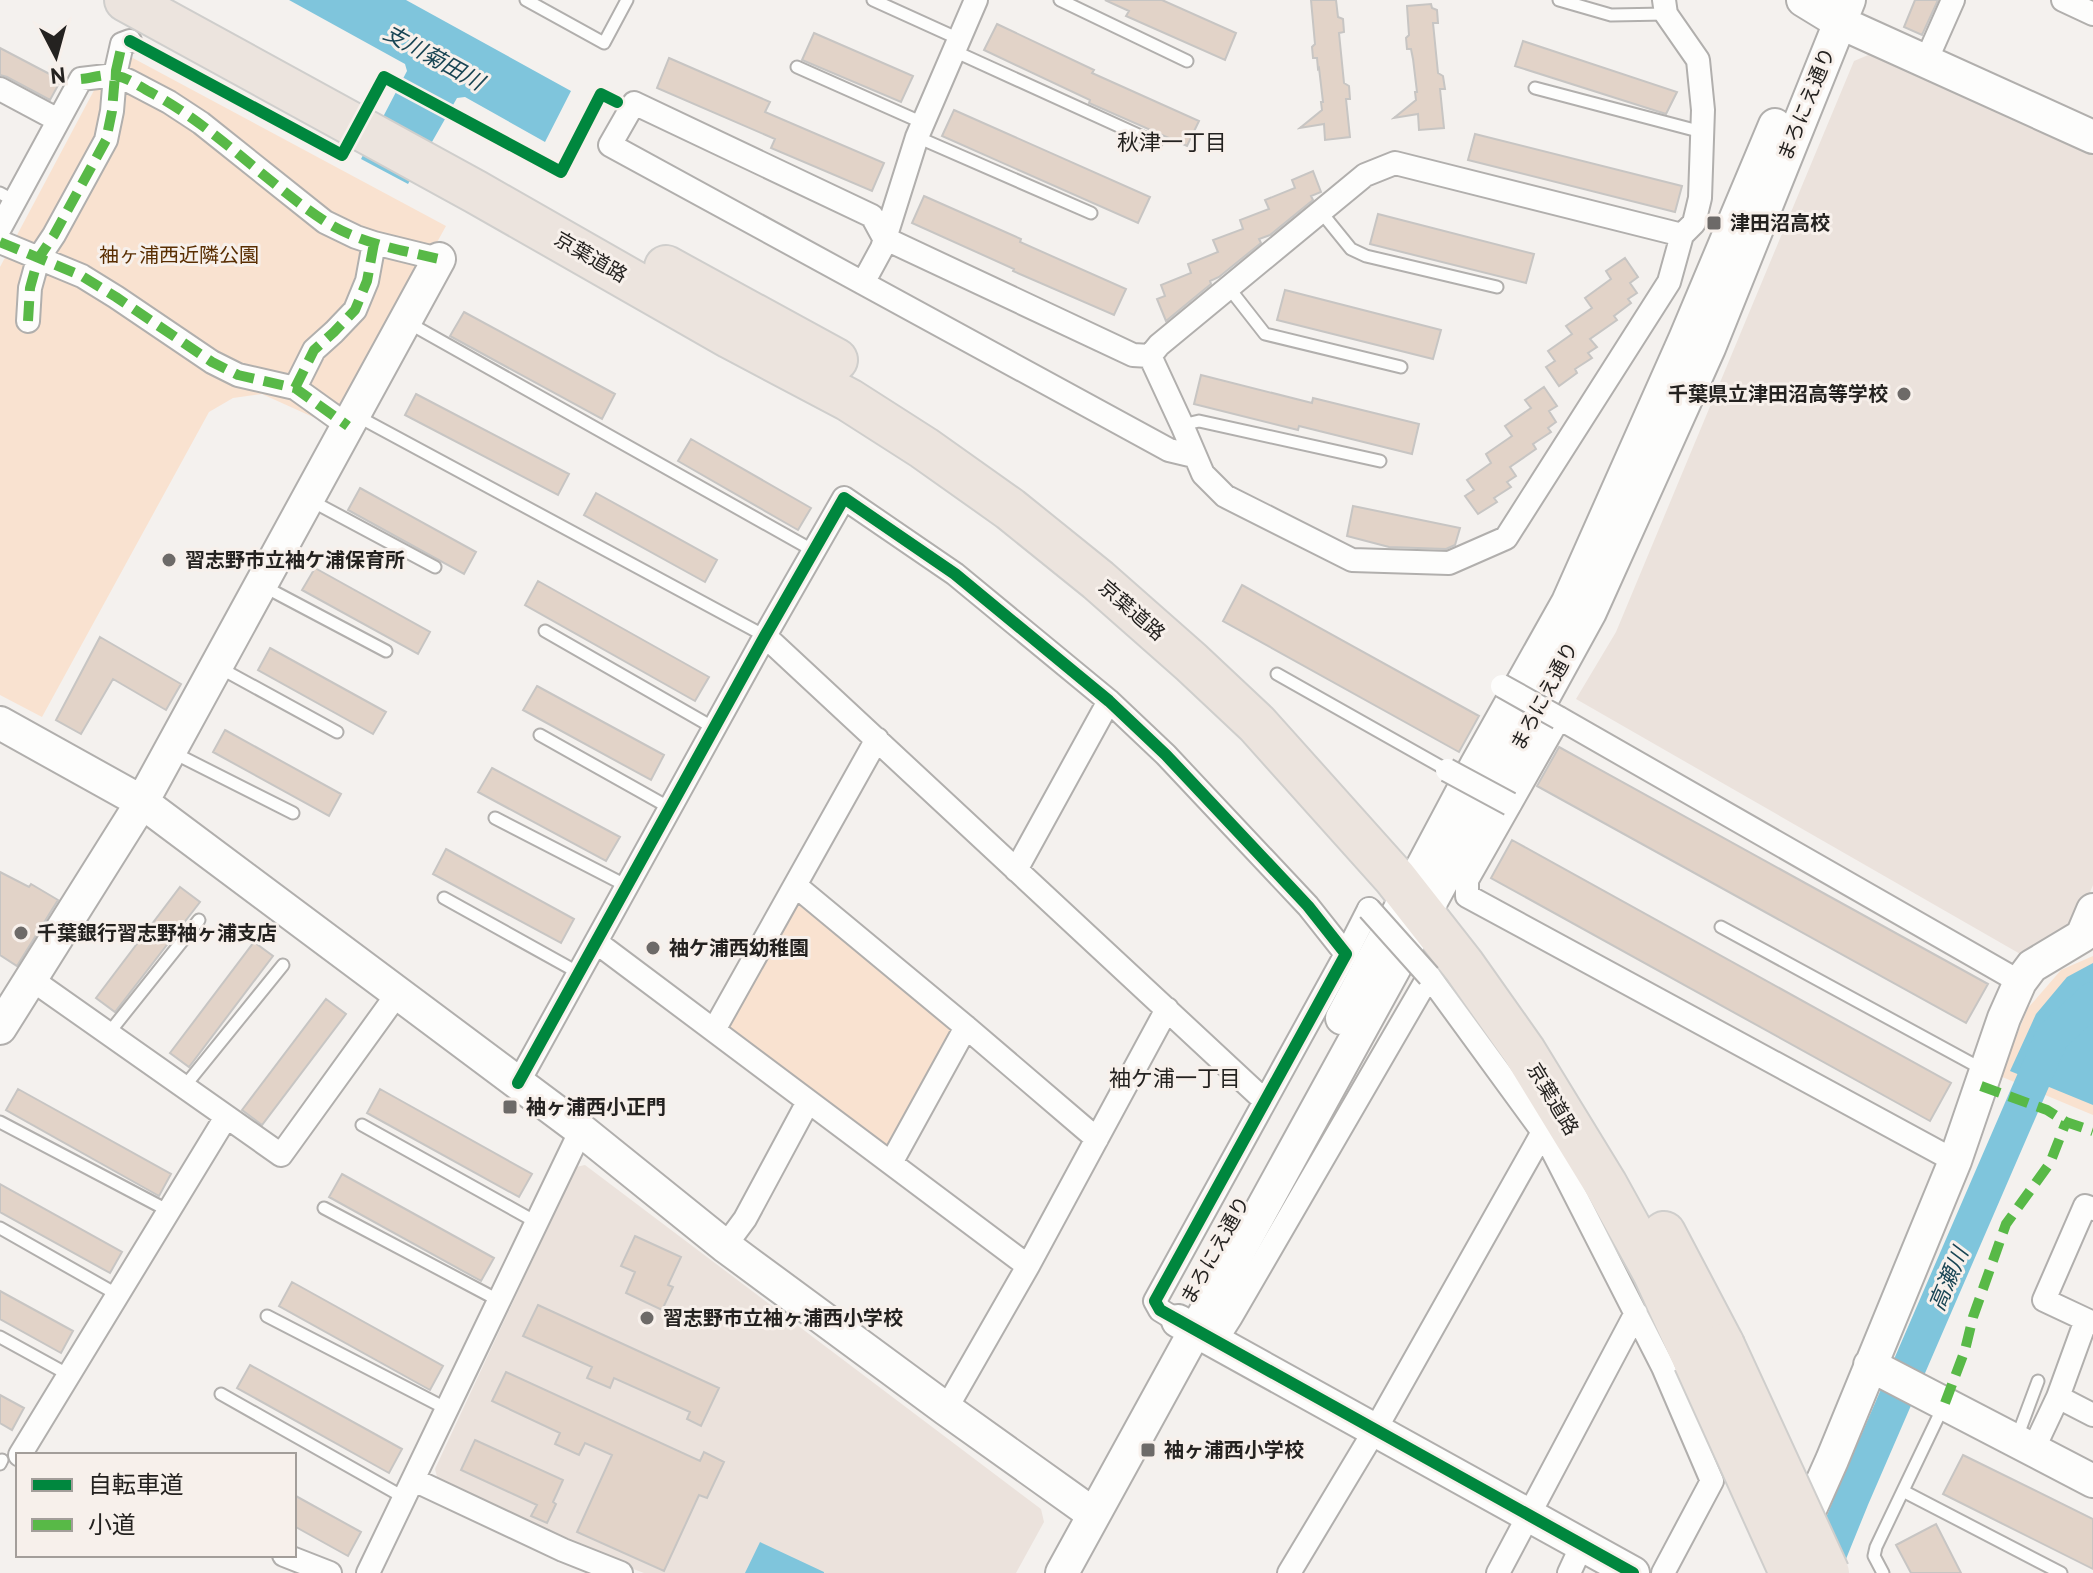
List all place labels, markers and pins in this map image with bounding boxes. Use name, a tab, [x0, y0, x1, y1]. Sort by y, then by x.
place label: 津田沼高校	[1730, 212, 1830, 238]
marker: 津田沼高校	[1705, 214, 1723, 232]
place label: 千葉県立津田沼高等学校	[1668, 383, 1888, 409]
marker: 千葉県立津田沼高等学校	[1895, 385, 1913, 403]
place label: 習志野市立袖ケ浦保育所	[185, 549, 405, 575]
marker: 習志野市立袖ケ浦保育所	[160, 551, 178, 569]
place label: 千葉銀行習志野袖ヶ浦支店	[37, 922, 277, 948]
marker: 千葉銀行習志野袖ヶ浦支店	[12, 924, 30, 942]
place label: 袖ケ浦西幼稚園	[669, 937, 809, 963]
marker: 袖ケ浦西幼稚園	[644, 939, 662, 957]
place label: 袖ヶ浦西小正門	[526, 1096, 666, 1122]
marker: 袖ヶ浦西小正門	[501, 1098, 519, 1116]
place label: 習志野市立袖ヶ浦西小学校	[663, 1307, 903, 1333]
marker: 習志野市立袖ヶ浦西小学校	[638, 1309, 656, 1327]
place label: 袖ヶ浦西小学校	[1164, 1439, 1304, 1465]
marker: 袖ヶ浦西小学校	[1139, 1441, 1157, 1459]

